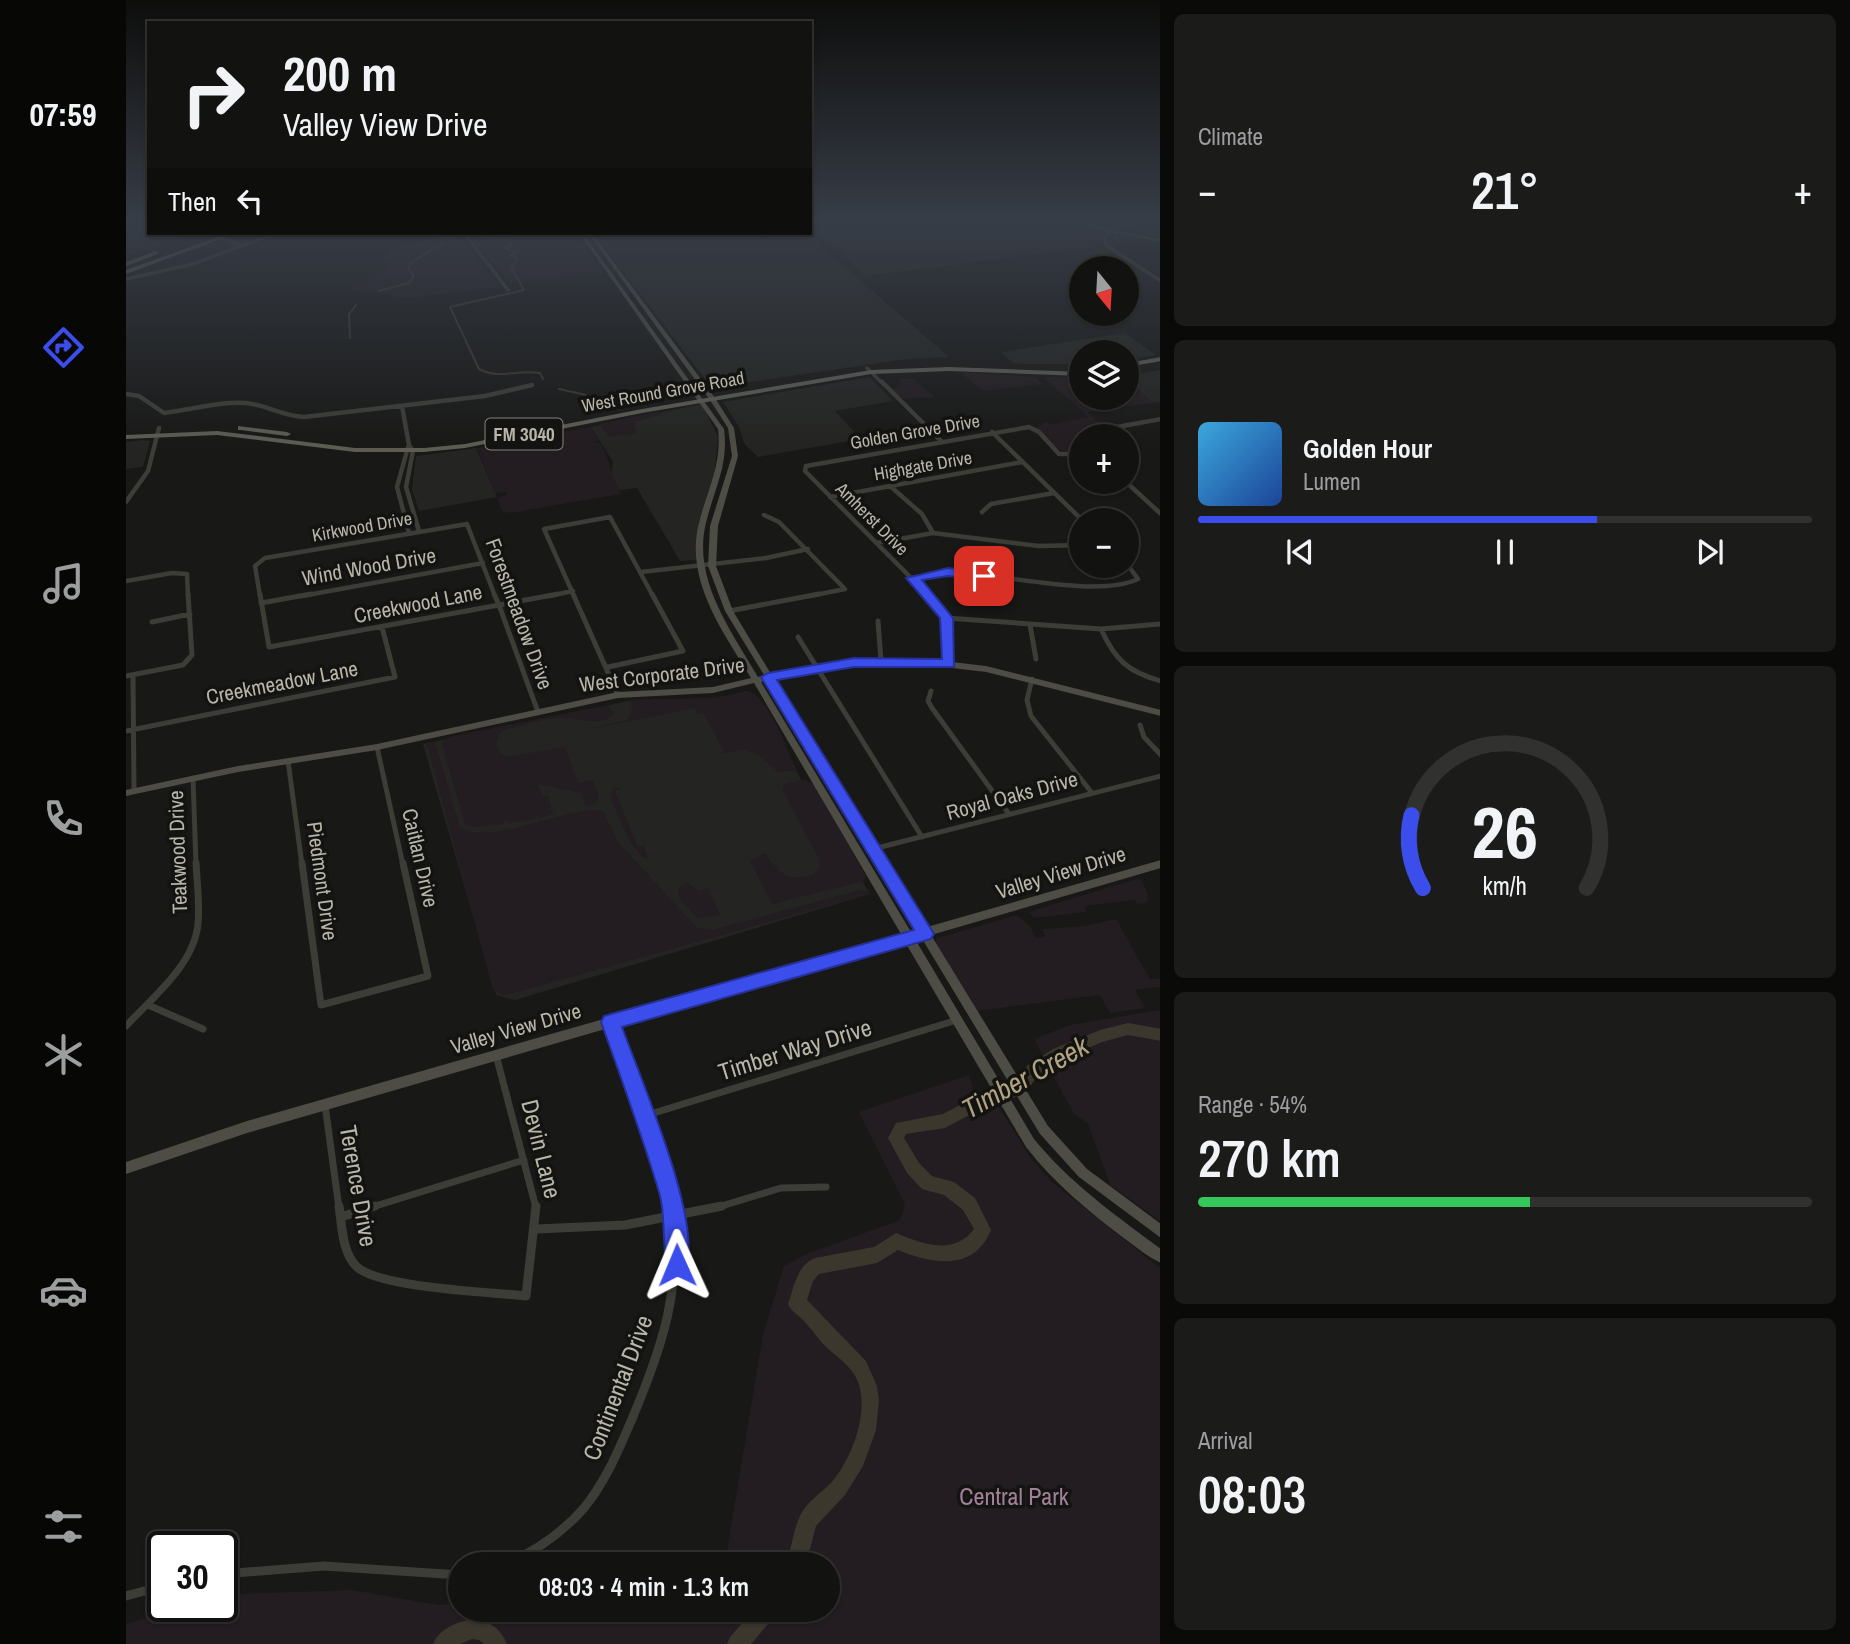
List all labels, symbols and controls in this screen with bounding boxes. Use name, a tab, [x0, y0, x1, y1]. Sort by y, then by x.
text: 200 m	[283, 40, 397, 106]
icon: right	[168, 49, 259, 140]
text: 07:59	[29, 93, 97, 136]
text: Valley View Drive	[283, 103, 488, 146]
text: Climate	[1198, 121, 1263, 152]
text: 21°	[1471, 155, 1539, 225]
text: −	[1198, 165, 1216, 216]
text: +	[1794, 165, 1812, 216]
icon: left	[231, 182, 269, 220]
text: Then	[168, 184, 217, 219]
north arrow	[1069, 256, 1139, 326]
map controls	[1069, 256, 1139, 578]
icon: directions	[39, 323, 88, 372]
button: layers	[1069, 340, 1139, 410]
street label: West Round Grove Road	[580, 365, 746, 418]
street label: Golden Grove Drive	[848, 408, 982, 455]
road number: FM 3040	[486, 418, 562, 449]
button: +	[1069, 424, 1139, 494]
text: Golden Hour	[1303, 431, 1432, 466]
street label: Highgate Drive	[872, 445, 974, 486]
text: Lumen	[1303, 466, 1361, 497]
street label: Amherst Drive	[829, 476, 915, 561]
street label: Kirkwood Drive	[310, 505, 414, 548]
button: −	[1069, 508, 1139, 578]
icon: previous	[1281, 533, 1319, 571]
icon: pause	[1486, 533, 1524, 571]
icon: next	[1691, 533, 1729, 571]
street label: Forestmeadow Drive	[479, 534, 560, 693]
street label: Wind Wood Drive	[300, 540, 438, 593]
pin	[954, 546, 1014, 606]
icon: arrive	[965, 557, 1003, 595]
icon: music	[39, 559, 88, 608]
street label: Creekwood Lane	[351, 577, 485, 630]
street label: West Corporate Drive	[578, 650, 746, 699]
street label: Creekmeadow Lane	[203, 654, 360, 711]
street label: Royal Oaks Drive	[943, 764, 1081, 827]
text: 26	[1472, 783, 1538, 881]
street label: Teakwood Drive	[161, 790, 194, 914]
icon: phone	[39, 794, 88, 843]
street label: Caitlan Drive	[395, 806, 446, 910]
street label: Piedmont Drive	[300, 820, 345, 942]
street label: Valley View Drive	[992, 839, 1129, 906]
text: km/h	[1483, 869, 1527, 903]
street label: Valley View Drive	[447, 996, 584, 1061]
street label: Timber Way Drive	[714, 1011, 875, 1088]
water label: Timber Creek	[955, 1026, 1096, 1127]
icon: climate	[39, 1030, 88, 1079]
text: Range · 54%	[1198, 1089, 1307, 1120]
street label: Devin Lane	[514, 1096, 570, 1201]
street label: Terence Drive	[333, 1123, 385, 1249]
text: 270 km	[1198, 1123, 1341, 1193]
position arrow	[640, 1228, 714, 1302]
icon: car	[39, 1266, 88, 1315]
street label: Continental Drive	[575, 1310, 659, 1465]
text: Arrival	[1198, 1425, 1253, 1456]
text: 08:03	[1198, 1459, 1306, 1529]
park label: Central Park	[959, 1480, 1069, 1512]
icon: filters	[39, 1502, 88, 1551]
speed limit sign: 30	[147, 1531, 238, 1622]
text: 08:03 · 4 min · 1.3 km	[539, 1569, 749, 1604]

